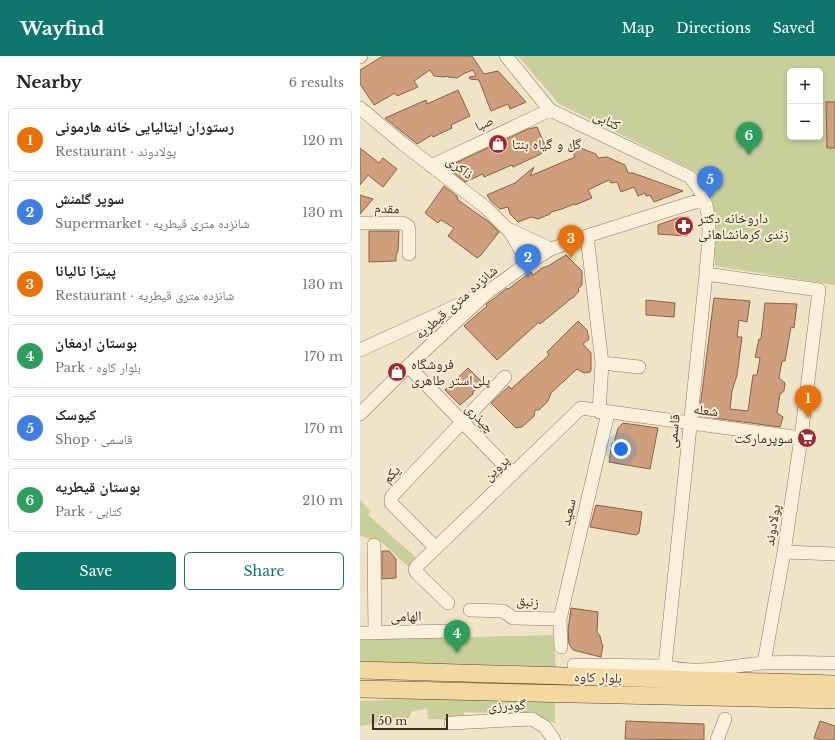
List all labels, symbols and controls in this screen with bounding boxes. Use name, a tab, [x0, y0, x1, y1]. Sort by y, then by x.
text: Wayfind	[20, 17, 105, 40]
text: Map	[622, 19, 654, 37]
text: Directions	[676, 19, 751, 37]
text: Saved	[773, 19, 815, 37]
map controls	[787, 68, 823, 140]
button: +	[787, 68, 823, 104]
text: Nearby	[16, 72, 82, 93]
text: 6 results	[289, 74, 344, 91]
button: −	[787, 104, 823, 140]
street label: کتابی	[591, 106, 624, 134]
street label: صبا	[472, 111, 496, 135]
text: رستوران ایتالیایی خانه هارمونی	[55, 117, 234, 136]
pin: 6	[736, 122, 762, 155]
text: 1	[27, 132, 33, 149]
text: 120 m	[302, 132, 343, 149]
shop icon: گل و گیاه بنتا	[487, 133, 509, 155]
place label: گل و گیاه بنتا	[512, 135, 582, 153]
text: Restaurant · پولادوند	[55, 143, 176, 160]
street label: ذاکری	[443, 151, 477, 183]
pin: 5	[697, 166, 723, 199]
text: سوپر گلمنش	[55, 189, 124, 208]
street label: مقدم	[374, 198, 400, 219]
text: 2	[26, 204, 34, 221]
text: 130 m	[302, 204, 343, 221]
place label: داروخانه دکتر زندی کرمانشاهانی	[697, 209, 789, 243]
text: Supermarket · شانزده متری قیطریه	[55, 215, 250, 232]
pharmacy icon: داروخانه دکتر زندی کرمانشاهانی	[673, 215, 695, 237]
pin: 3	[558, 225, 584, 258]
pin: 2	[515, 244, 541, 277]
text: پیتزا تالیانا	[55, 261, 116, 280]
street label: شانزده متری قیطریه	[411, 261, 501, 343]
text: 3	[26, 276, 34, 293]
text: 130 m	[302, 276, 343, 293]
text: Restaurant · شانزده متری قیطریه	[55, 287, 234, 304]
text: بوستان ارمغان	[55, 333, 137, 352]
text: 4	[26, 348, 34, 365]
text: 170 m	[304, 348, 343, 365]
place label: فروشگاه پلی‌استر طاهری	[411, 355, 491, 389]
text: Park · بلوار کاوه	[55, 359, 141, 376]
shop icon: فروشگاه پلی‌استر طاهری	[386, 361, 408, 383]
pin: 1	[795, 385, 821, 418]
street label: چیذری	[461, 399, 499, 437]
street label: شعله	[693, 400, 719, 420]
text: کیوسک	[55, 405, 96, 424]
street label: قاسمی	[662, 413, 684, 449]
text: 5	[26, 420, 34, 437]
text: 170 m	[304, 420, 343, 437]
supermarket icon: سوپرمارکت	[796, 427, 818, 449]
place label: سوپرمارکت	[734, 429, 793, 447]
text: Shop · قاسمی	[55, 431, 132, 448]
your location	[611, 439, 631, 459]
street label: پروین	[479, 451, 513, 485]
street label: یکم	[378, 461, 405, 488]
text: بوستان قیطریه	[55, 477, 140, 496]
text: 6	[26, 492, 34, 509]
text: 210 m	[302, 492, 343, 509]
street label: سعید	[556, 497, 580, 527]
text: Park · کتابی	[55, 503, 122, 520]
street label: پولادوند	[760, 503, 784, 547]
button: Save	[16, 552, 176, 590]
button: Share	[184, 552, 344, 590]
street label: زنبق	[516, 591, 540, 612]
street label: الهامی	[390, 607, 422, 625]
pin: 4	[444, 620, 470, 653]
street label: بلوار کاوه	[574, 667, 623, 687]
street label: گودرزی	[488, 695, 526, 715]
scale bar	[372, 712, 448, 731]
text: 50 m	[378, 714, 407, 728]

